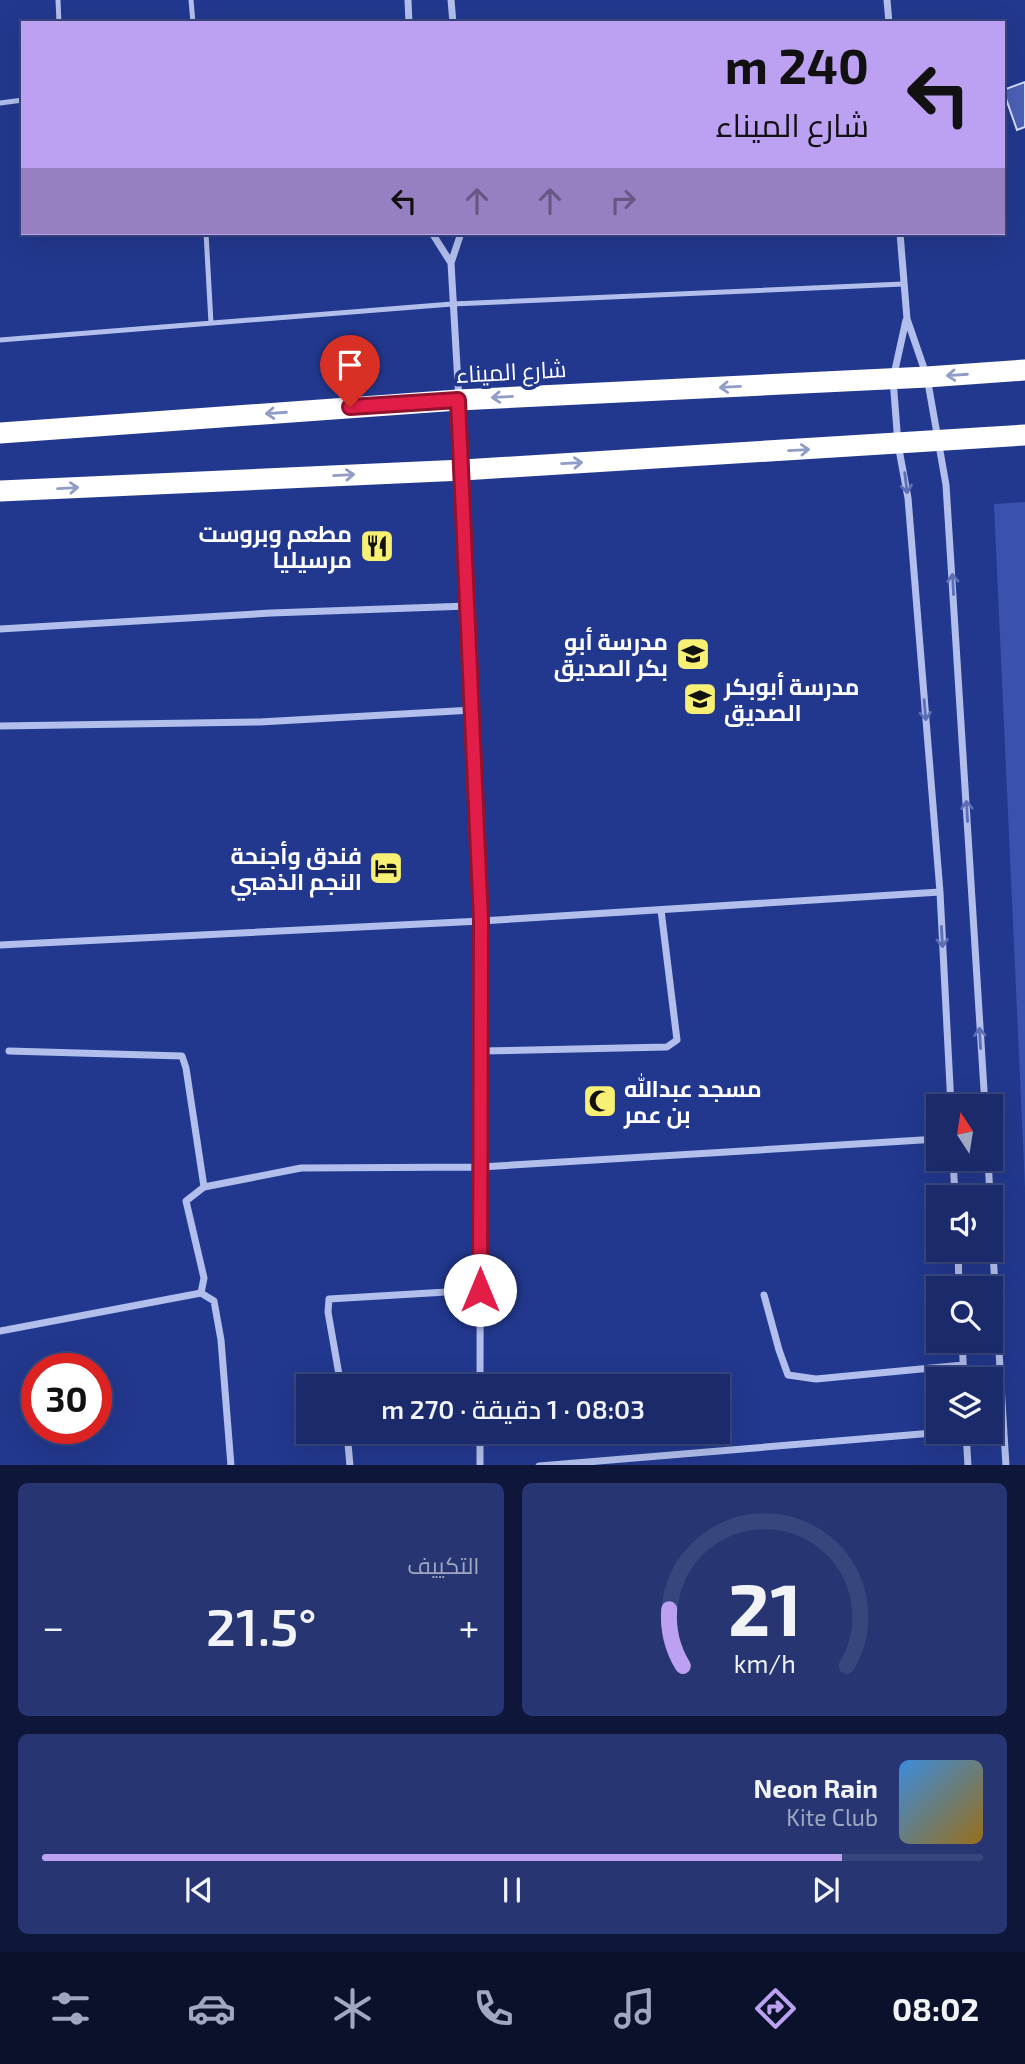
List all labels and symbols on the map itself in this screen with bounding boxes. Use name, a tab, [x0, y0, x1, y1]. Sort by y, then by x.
pin	[320, 335, 380, 407]
street label: شارع الميناء	[455, 354, 567, 391]
one-way arrow	[946, 369, 969, 382]
one-way arrow	[718, 380, 741, 393]
one-way arrow	[491, 391, 514, 404]
one-way arrow	[265, 407, 287, 420]
one-way arrow	[787, 443, 810, 456]
one-way arrow	[560, 457, 583, 470]
one-way arrow	[333, 469, 356, 482]
one-way arrow	[899, 471, 912, 494]
one-way arrow	[56, 481, 79, 494]
place label: مطعم وبروست مرسيليا	[198, 519, 352, 574]
restaurant icon: مطعم وبروست مرسيليا	[358, 527, 396, 565]
one-way arrow	[946, 573, 959, 595]
place label: مدرسة أبو بكر الصديق	[554, 627, 668, 682]
school or university icon: مدرسة أبو بكر الصديق	[674, 635, 712, 673]
place label: مدرسة أبوبكر الصديق	[723, 672, 860, 727]
school or university icon: مدرسة أبوبكر الصديق	[681, 680, 719, 718]
one-way arrow	[919, 698, 932, 721]
one-way arrow	[960, 800, 973, 823]
place label: فندق وأجنحة النجم الذهبي	[230, 841, 362, 901]
hotel icon: فندق وأجنحة النجم الذهبي	[367, 849, 405, 887]
one-way arrow	[936, 925, 949, 948]
one-way arrow	[974, 1027, 987, 1050]
place label: مسجد عبدالله بن عمر	[623, 1073, 762, 1129]
mosque icon: مسجد عبدالله بن عمر	[581, 1082, 619, 1120]
north arrow	[926, 1094, 1003, 1171]
position arrow	[443, 1253, 517, 1327]
speed limit sign: 30	[21, 1353, 112, 1444]

